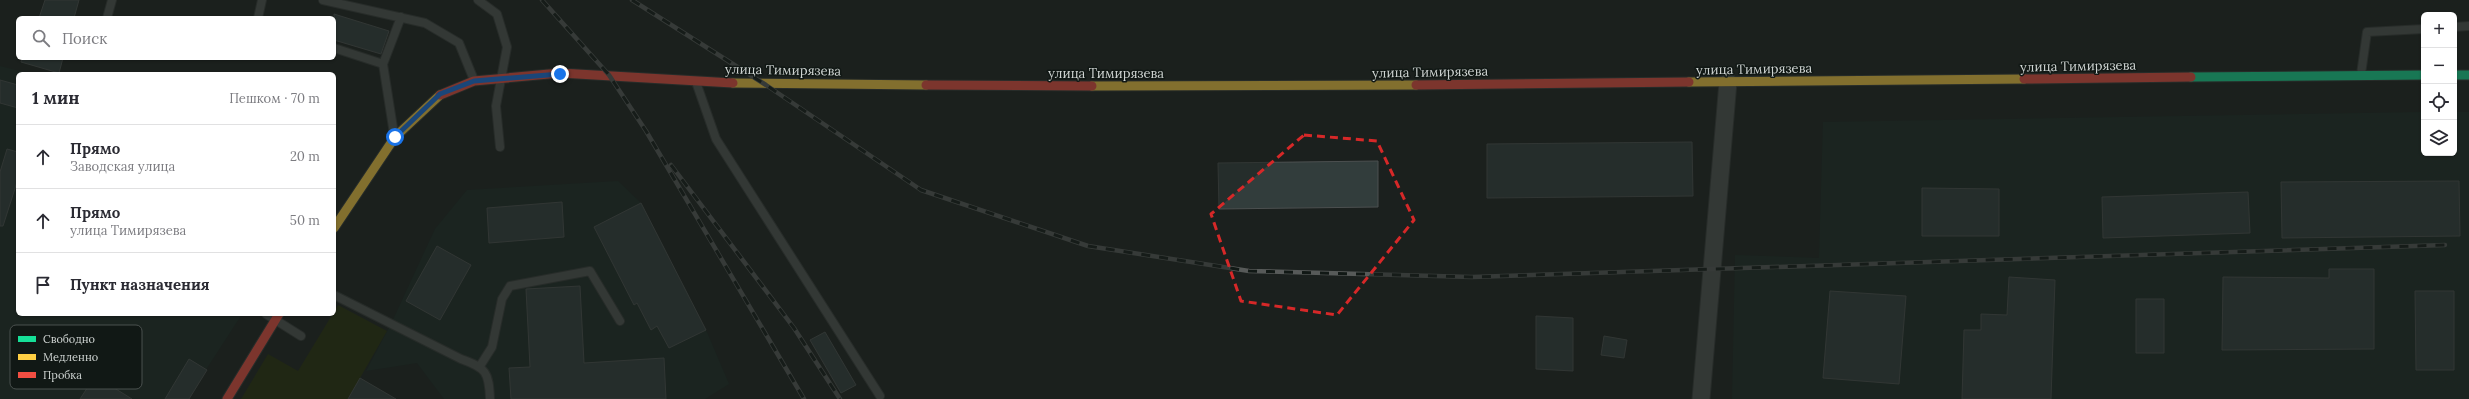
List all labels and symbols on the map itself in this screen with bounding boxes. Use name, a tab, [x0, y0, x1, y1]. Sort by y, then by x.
street label: улица Тимирязева	[2020, 56, 2137, 76]
street label: улица Тимирязева	[1696, 59, 1813, 79]
street label: улица Тимирязева	[725, 60, 842, 80]
street label: улица Тимирязева	[1372, 62, 1489, 82]
route end	[551, 65, 569, 83]
street label: улица Тимирязева	[1048, 65, 1164, 82]
route start	[386, 128, 404, 146]
legend	[10, 325, 142, 389]
text: Свободно	[43, 332, 95, 346]
text: Медленно	[43, 350, 98, 364]
text: Пробка	[43, 368, 82, 382]

